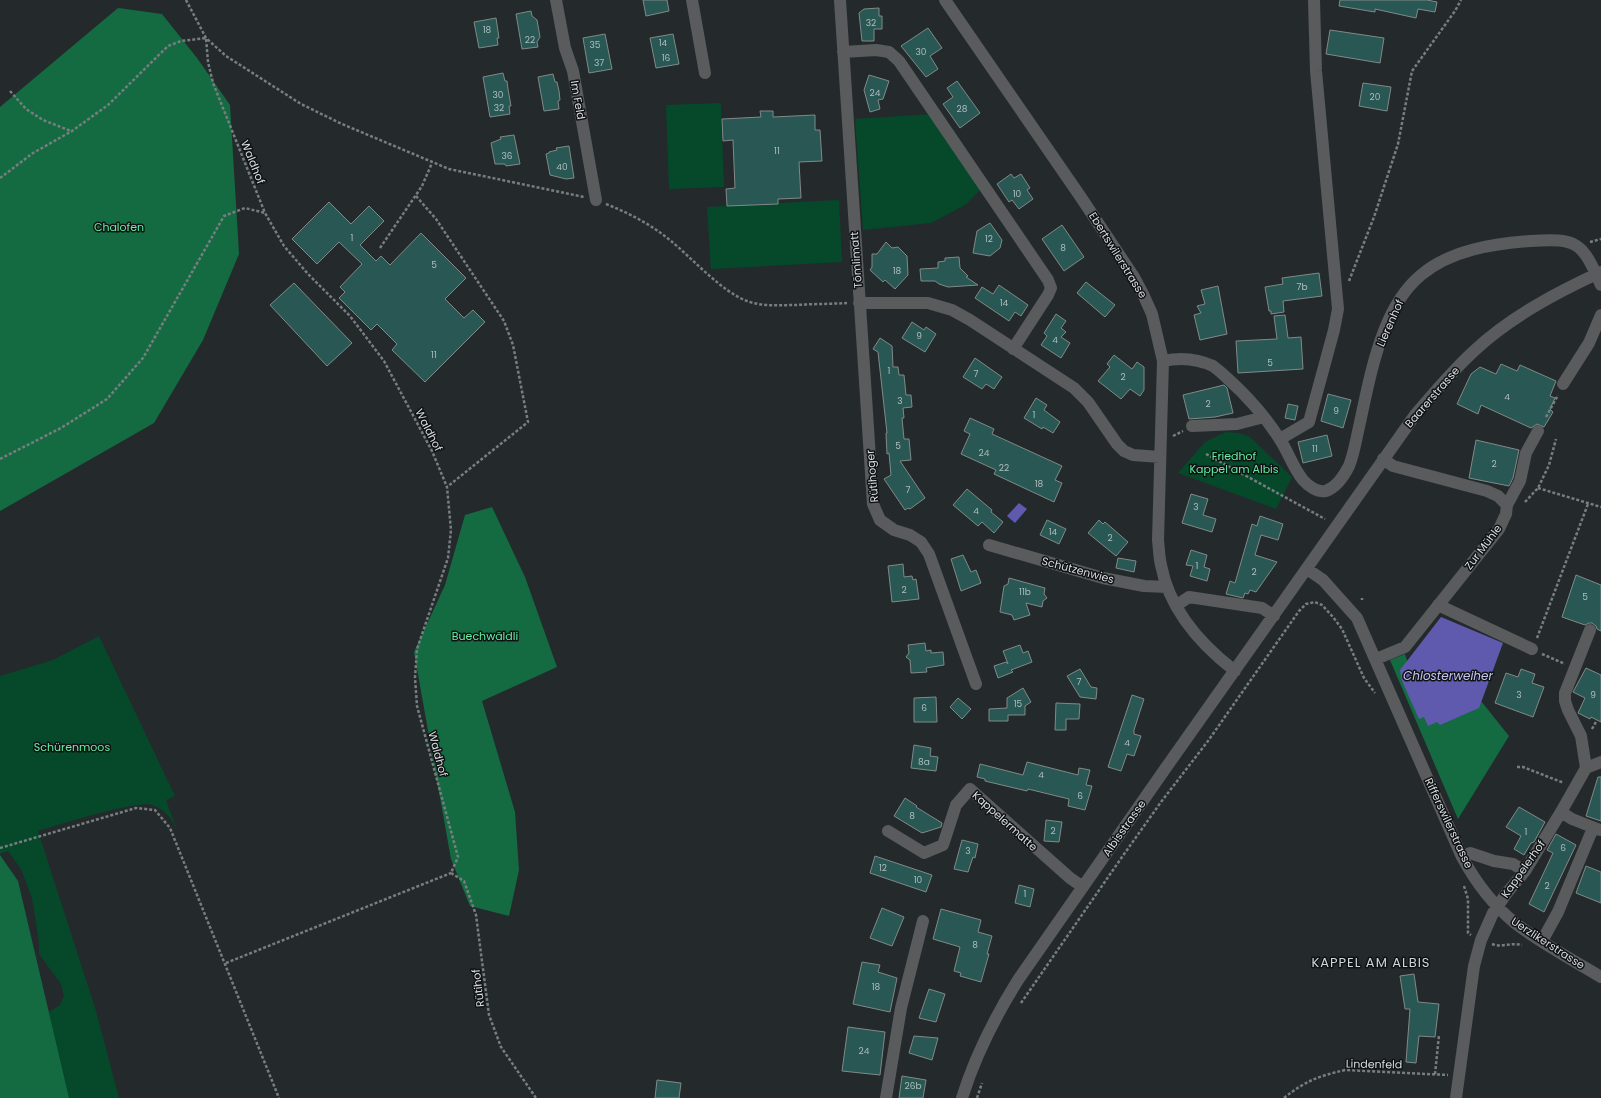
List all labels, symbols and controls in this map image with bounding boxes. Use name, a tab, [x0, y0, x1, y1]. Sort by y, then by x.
house number: 32	[866, 17, 876, 29]
house number: 18	[483, 24, 492, 36]
house number: 22	[525, 34, 535, 46]
house number: 14	[659, 37, 668, 49]
house number: 35	[590, 39, 601, 51]
house number: 30	[916, 46, 927, 58]
house number: 16	[662, 52, 671, 64]
house number: 37	[594, 57, 604, 69]
street label: Im Feld	[567, 79, 589, 121]
house number: 24	[870, 87, 881, 99]
house number: 30	[493, 89, 504, 101]
house number: 20	[1370, 91, 1381, 103]
house number: 32	[494, 102, 504, 114]
house number: 28	[957, 103, 968, 115]
street label: Waldhof	[237, 138, 269, 187]
house number: 11	[774, 145, 780, 157]
house number: 36	[501, 150, 513, 162]
house number: 40	[556, 161, 568, 173]
house number: 10	[1013, 188, 1022, 200]
street label: Ebertswilerstrasse	[1085, 209, 1151, 301]
park label: Chalofen	[94, 219, 144, 235]
street label: Tömlimatt	[846, 231, 866, 289]
house number: 1	[351, 232, 354, 244]
house number: 12	[985, 233, 993, 245]
house number: 8	[1060, 242, 1066, 254]
house number: 5	[431, 259, 437, 271]
house number: 18	[893, 265, 902, 277]
house number: 7b	[1297, 281, 1308, 293]
house number: 14	[1000, 297, 1009, 309]
street label: Lierenhof	[1373, 297, 1408, 349]
house number: 9	[916, 330, 922, 342]
house number: 4	[1052, 334, 1058, 346]
house number: 11	[431, 349, 437, 361]
house number: 5	[1267, 357, 1273, 369]
street label: Baarerstrasse	[1401, 363, 1463, 431]
house number: 1	[888, 365, 891, 377]
house number: 7	[974, 368, 979, 380]
house number: 2	[1120, 371, 1126, 383]
house number: 4	[1504, 391, 1510, 403]
house number: 3	[897, 395, 903, 407]
house number: 2	[1205, 398, 1211, 410]
house number: 9	[1333, 405, 1339, 417]
street label: Waldhof	[411, 406, 447, 454]
house number: 1	[1033, 409, 1036, 421]
house number: 5	[895, 440, 901, 452]
house number: 11	[1312, 443, 1318, 455]
house number: 24	[979, 447, 990, 459]
park label: Friedhof Kappel am Albis	[1189, 448, 1279, 477]
street label: Rütihoger	[862, 449, 882, 503]
house number: 2	[1491, 458, 1497, 470]
house number: 22	[999, 462, 1009, 474]
house number: 18	[1035, 478, 1044, 490]
house number: 7	[906, 484, 911, 496]
house number: 3	[1193, 501, 1199, 513]
house number: 4	[973, 505, 979, 517]
street label: Zur Mühle	[1461, 521, 1505, 573]
house number: 14	[1049, 526, 1058, 538]
house number: 2	[1107, 532, 1113, 544]
street label: Schützenwies	[1040, 553, 1116, 587]
house number: 1	[1196, 560, 1199, 572]
house number: 2	[1251, 566, 1257, 578]
house number: 2	[901, 584, 907, 596]
house number: 11b	[1019, 586, 1031, 598]
house number: 5	[1582, 591, 1588, 603]
park label: Buechwäldli	[452, 628, 518, 644]
water label: Chlosterweiher	[1403, 667, 1494, 684]
house number: 7	[1077, 676, 1082, 688]
house number: 3	[1516, 689, 1522, 701]
house number: 9	[1590, 689, 1596, 701]
house number: 15	[1014, 698, 1023, 710]
house number: 6	[921, 702, 927, 714]
street label: Waldhof	[424, 730, 452, 779]
house number: 4	[1124, 737, 1130, 749]
park label: Schürenmoos	[34, 739, 110, 755]
house number: 8a	[918, 756, 930, 768]
house number: 4	[1038, 769, 1044, 781]
street label: Rifferswilerstrasse	[1421, 775, 1477, 871]
street label: Kappelermatte	[969, 787, 1041, 855]
house number: 6	[1077, 790, 1083, 802]
street label: Albisstrasse	[1099, 796, 1149, 859]
house number: 8	[909, 810, 915, 822]
house number: 2	[1050, 825, 1056, 837]
house number: 1	[1525, 826, 1528, 838]
street label: Kappelerhof	[1497, 837, 1549, 901]
house number: 6	[1560, 842, 1566, 854]
house number: 3	[965, 845, 971, 857]
house number: 12	[879, 862, 887, 874]
house number: 10	[914, 874, 923, 886]
house number: 2	[1544, 880, 1550, 892]
house number: 1	[1024, 888, 1027, 900]
street label: Uerzlikerstrasse	[1508, 913, 1588, 973]
house number: 8	[972, 939, 978, 951]
district label: KAPPEL AM ALBIS	[1312, 953, 1430, 972]
street label: Rütihof	[468, 968, 488, 1008]
house number: 18	[872, 981, 881, 993]
house number: 24	[859, 1045, 870, 1057]
street label: Lindenfeld	[1346, 1056, 1402, 1072]
house number: 26b	[905, 1080, 921, 1092]

